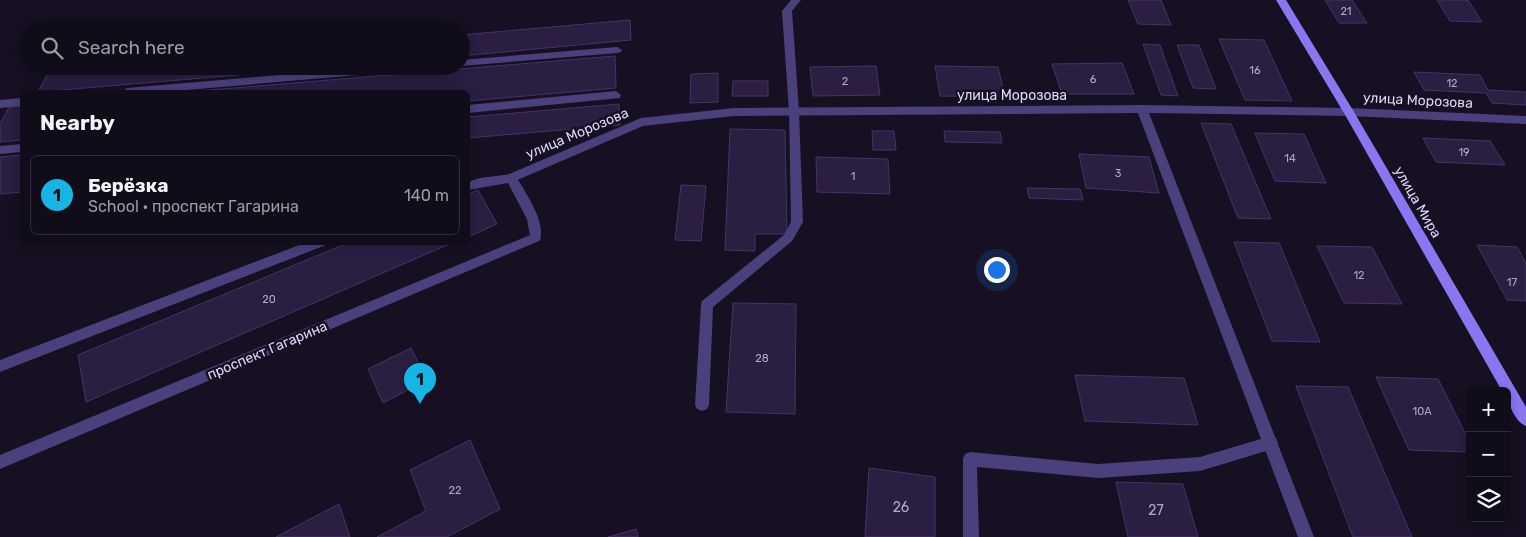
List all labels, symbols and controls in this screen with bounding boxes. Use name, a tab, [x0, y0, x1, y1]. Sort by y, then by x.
house number: 21	[1340, 5, 1352, 18]
search box	[20, 20, 470, 75]
icon: search	[38, 34, 66, 62]
text: Search here	[78, 36, 185, 59]
house number: 16	[1249, 64, 1261, 77]
house number: 6	[1090, 73, 1097, 86]
house number: 2	[842, 75, 848, 88]
house number: 12	[1446, 77, 1458, 90]
street label: улица Морозова	[957, 87, 1067, 104]
street label: улица Морозова	[1363, 89, 1473, 112]
street label: улица Морозова	[523, 104, 631, 163]
text: Nearby	[40, 110, 115, 135]
house number: 19	[1458, 146, 1470, 159]
house number: 14	[1284, 152, 1296, 165]
street label: улица Мира	[1390, 164, 1445, 241]
house number: 3	[1115, 167, 1122, 180]
house number: 1	[851, 170, 855, 183]
text: Берёзка	[88, 174, 168, 197]
text: 1	[53, 186, 61, 205]
text: 140 m	[404, 186, 449, 205]
text: School · проспект Гагарина	[88, 197, 299, 216]
your location	[984, 257, 1010, 283]
house number: 12	[1353, 269, 1365, 282]
house number: 17	[1507, 276, 1518, 289]
house number: 20	[262, 293, 276, 306]
street label: проспект Гагарина	[205, 318, 330, 383]
house number: 28	[755, 352, 769, 365]
pin: 1	[404, 363, 436, 404]
map controls	[1466, 387, 1511, 522]
button: +	[1466, 387, 1511, 432]
house number: 10А	[1412, 405, 1432, 418]
button: −	[1466, 432, 1511, 477]
button: layers	[1466, 477, 1511, 522]
house number: 22	[449, 484, 461, 497]
house number: 26	[893, 499, 909, 516]
house number: 27	[1148, 502, 1164, 519]

